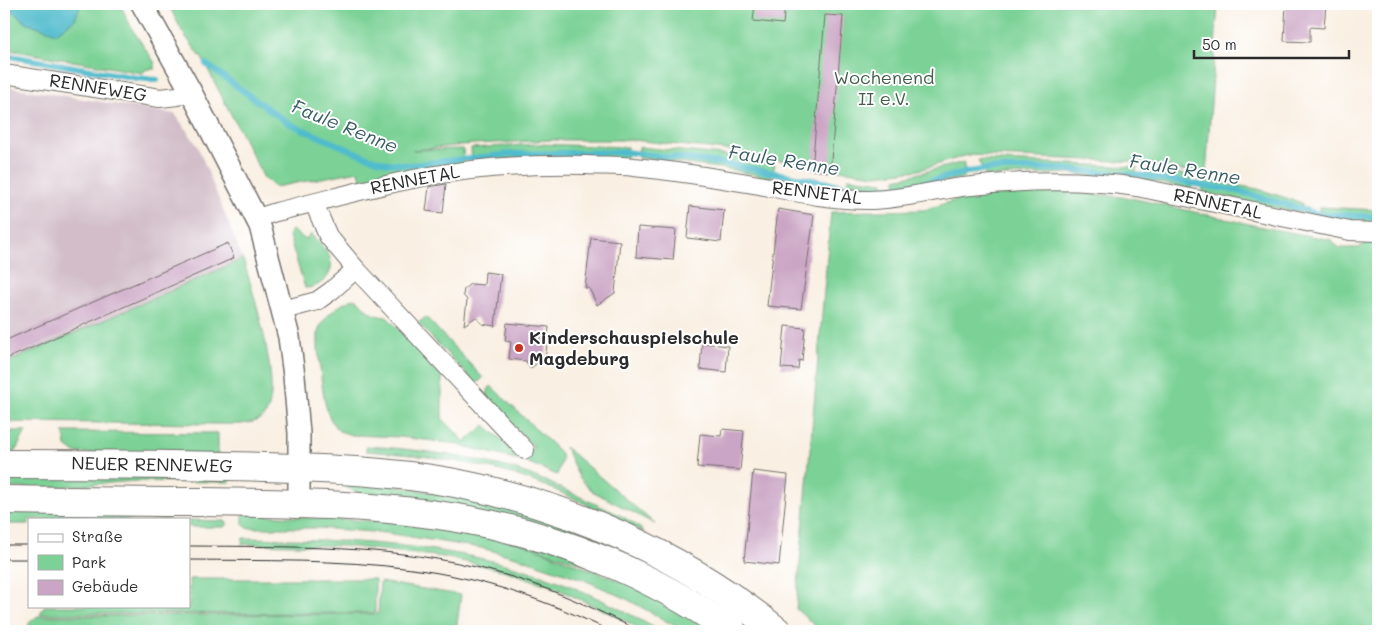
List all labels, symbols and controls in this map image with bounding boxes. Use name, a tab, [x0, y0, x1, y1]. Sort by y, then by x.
scale bar	[1194, 28, 1350, 60]
text: 50 m	[1202, 34, 1237, 54]
park label: Wochenend II e.V.	[834, 65, 934, 110]
street label: RENNEWEG	[48, 67, 149, 107]
water label: Faule Renne	[288, 93, 402, 158]
water label: Faule Renne	[727, 138, 841, 181]
water label: Faule Renne	[1128, 147, 1242, 190]
street label: RENNETAL	[368, 158, 462, 199]
street label: RENNETAL	[771, 175, 864, 210]
street label: RENNETAL	[1171, 182, 1266, 224]
place label: Kinderschauspielschule Magdeburg	[529, 325, 739, 370]
marker: Kinderschauspielschule Magdeburg	[513, 342, 525, 354]
street label: NEUER RENNEWEG	[71, 451, 233, 477]
legend	[28, 518, 190, 608]
text: Straße	[72, 526, 123, 546]
text: Park	[72, 552, 106, 572]
text: Gebäude	[72, 576, 138, 596]

